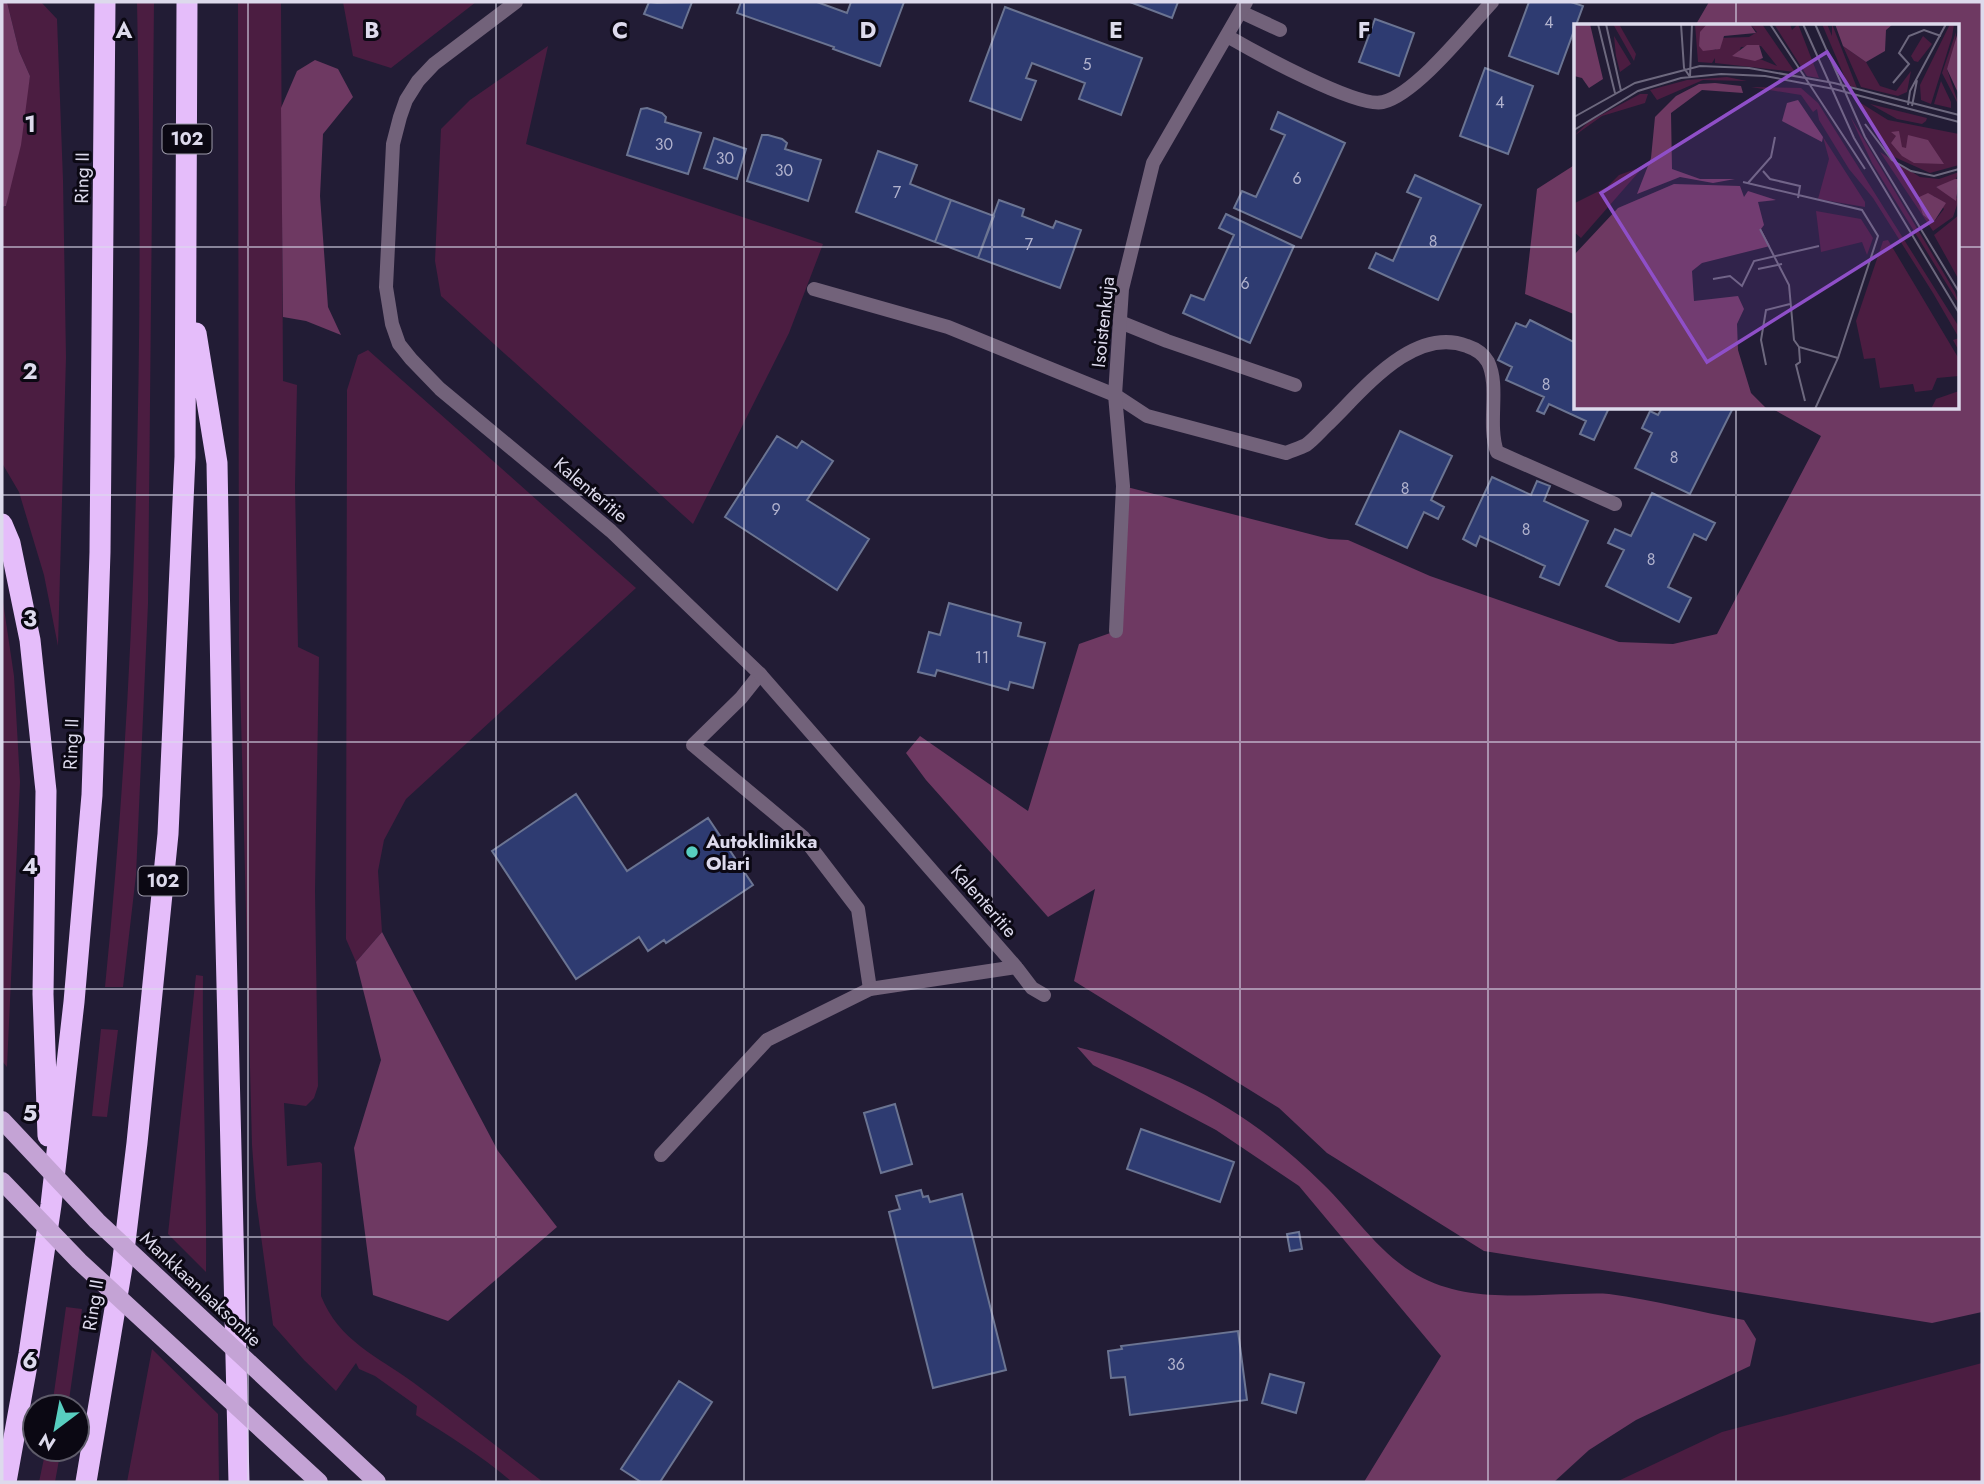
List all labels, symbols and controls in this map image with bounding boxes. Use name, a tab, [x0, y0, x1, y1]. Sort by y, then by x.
house number: 4	[1544, 11, 1554, 34]
text: A	[115, 13, 133, 47]
text: B	[364, 13, 380, 47]
text: C	[612, 13, 628, 47]
text: D	[860, 13, 877, 47]
text: E	[1109, 13, 1123, 47]
text: F	[1358, 13, 1370, 47]
inset map	[1574, 24, 1960, 410]
house number: 5	[1082, 53, 1092, 76]
house number: 4	[1495, 91, 1505, 114]
text: 1	[24, 107, 36, 141]
road number: 102	[162, 124, 212, 154]
house number: 30	[655, 133, 673, 156]
house number: 30	[716, 147, 734, 170]
street label: Ring II	[68, 152, 96, 204]
house number: 30	[775, 159, 793, 182]
house number: 6	[1292, 167, 1302, 190]
house number: 7	[893, 181, 902, 204]
house number: 8	[1429, 230, 1437, 253]
house number: 7	[1025, 233, 1034, 256]
house number: 6	[1240, 272, 1250, 295]
street label: Isoistenkuja	[1085, 275, 1121, 369]
text: 2	[22, 354, 38, 388]
house number: 8	[1542, 373, 1550, 396]
house number: 8	[1670, 446, 1678, 469]
street label: Kalenteritie	[548, 451, 634, 529]
house number: 8	[1401, 477, 1409, 500]
house number: 9	[771, 498, 781, 521]
house number: 8	[1522, 518, 1530, 541]
house number: 8	[1647, 548, 1655, 571]
text: 3	[23, 601, 37, 635]
house number: 11	[975, 646, 989, 669]
street label: Ring II	[57, 718, 85, 770]
place label: Autoklinikka Olari	[705, 828, 817, 877]
marker: Autoklinikka Olari	[684, 844, 700, 860]
text: 4	[22, 849, 38, 883]
street label: Kalenteritie	[945, 859, 1024, 944]
road number: 102	[138, 866, 188, 896]
text: 5	[23, 1096, 37, 1130]
street label: Mankkaanlaaksontie	[134, 1225, 268, 1353]
street label: Ring II	[76, 1278, 110, 1332]
text: 6	[22, 1343, 38, 1377]
house number: 36	[1167, 1353, 1185, 1376]
north arrow	[21, 1393, 91, 1463]
text: N	[34, 1427, 61, 1457]

